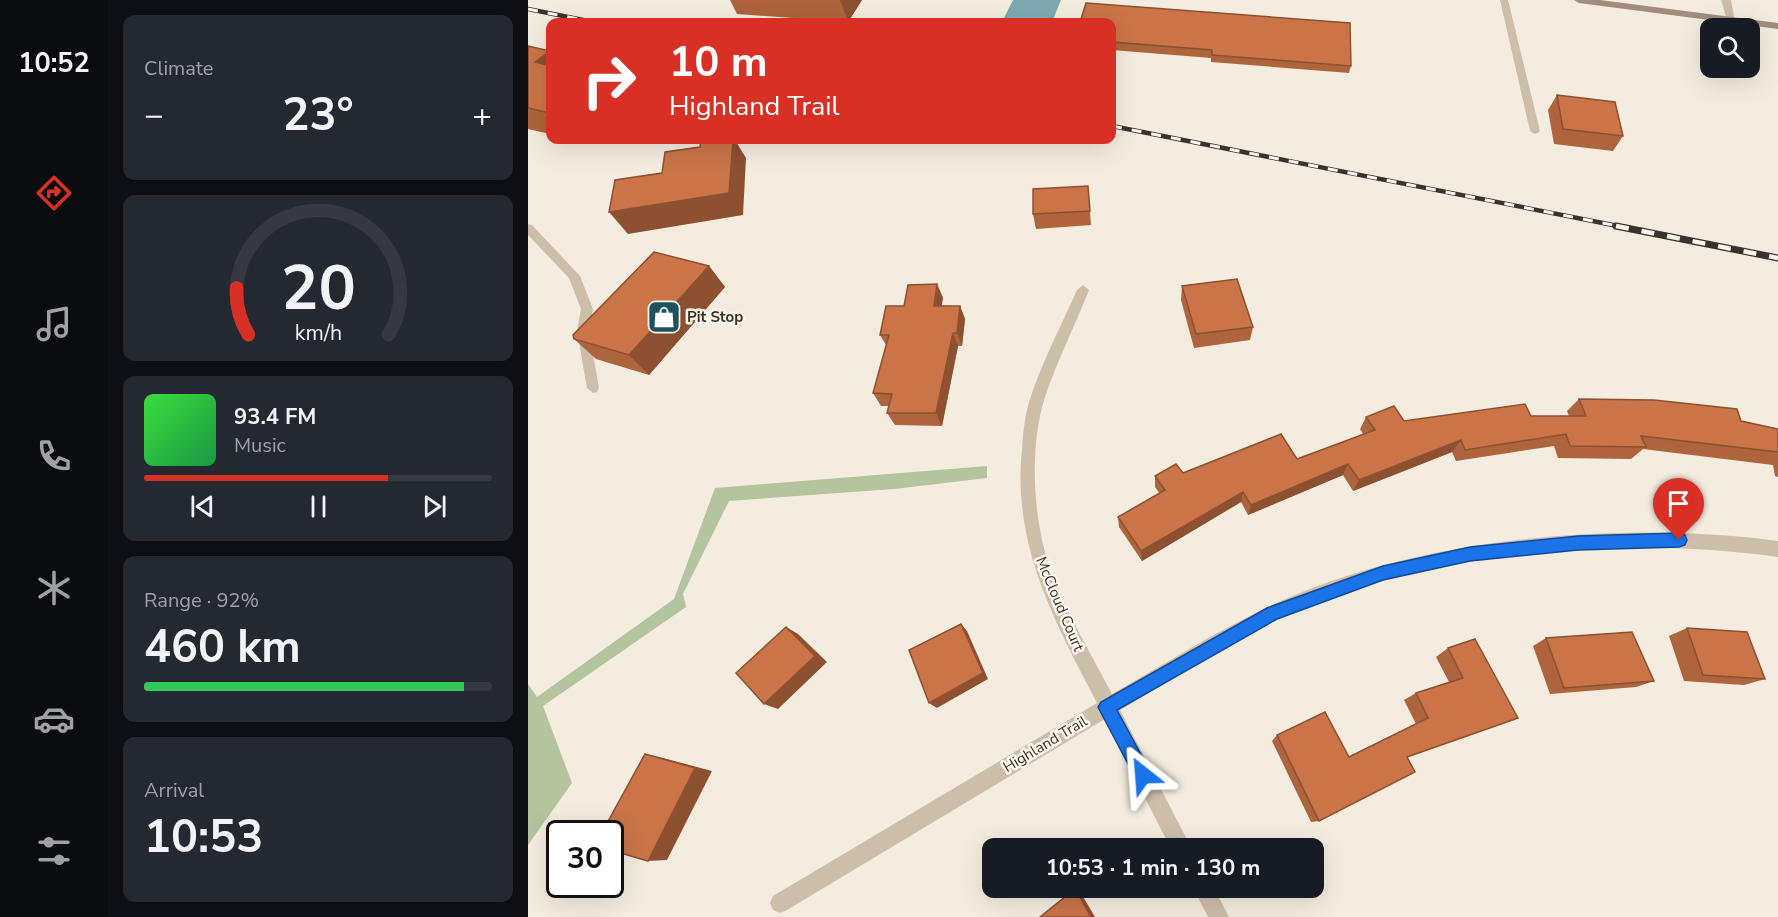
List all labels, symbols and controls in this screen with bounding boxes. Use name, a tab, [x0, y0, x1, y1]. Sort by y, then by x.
map controls	[1700, 18, 1760, 78]
button: search	[1700, 18, 1760, 78]
text: 10 m	[669, 34, 768, 91]
icon: right	[570, 42, 648, 120]
text: 10:52	[18, 45, 90, 82]
text: Climate	[144, 55, 213, 82]
text: 23°	[282, 85, 354, 146]
text: Highland Trail	[669, 88, 840, 125]
text: −	[144, 93, 164, 138]
text: +	[472, 93, 492, 138]
icon: directions	[33, 172, 75, 214]
text: 20	[281, 246, 355, 331]
shop icon: Pit Stop	[646, 299, 682, 335]
icon: music	[33, 303, 75, 345]
place label: Pit Stop	[687, 307, 743, 327]
text: km/h	[294, 319, 342, 349]
text: 93.4 FM	[234, 402, 316, 432]
text: Music	[234, 432, 286, 459]
icon: phone	[33, 435, 75, 477]
pin	[1653, 478, 1704, 540]
icon: arrive	[1662, 487, 1695, 520]
icon: previous	[186, 490, 219, 523]
icon: pause	[302, 490, 335, 523]
icon: next	[418, 490, 451, 523]
street label: McCloud Court	[1031, 554, 1089, 655]
icon: climate	[33, 567, 75, 609]
text: Range · 92%	[144, 587, 259, 614]
text: 460 km	[144, 617, 301, 678]
icon: car	[33, 698, 75, 740]
street label: Highland Trail	[999, 711, 1091, 777]
position arrow	[1111, 743, 1175, 807]
text: Arrival	[144, 777, 204, 804]
text: 10:53	[144, 807, 263, 868]
speed limit sign: 30	[546, 820, 624, 898]
icon: filters	[33, 830, 75, 872]
text: 10:53 · 1 min · 130 m	[1046, 853, 1260, 883]

